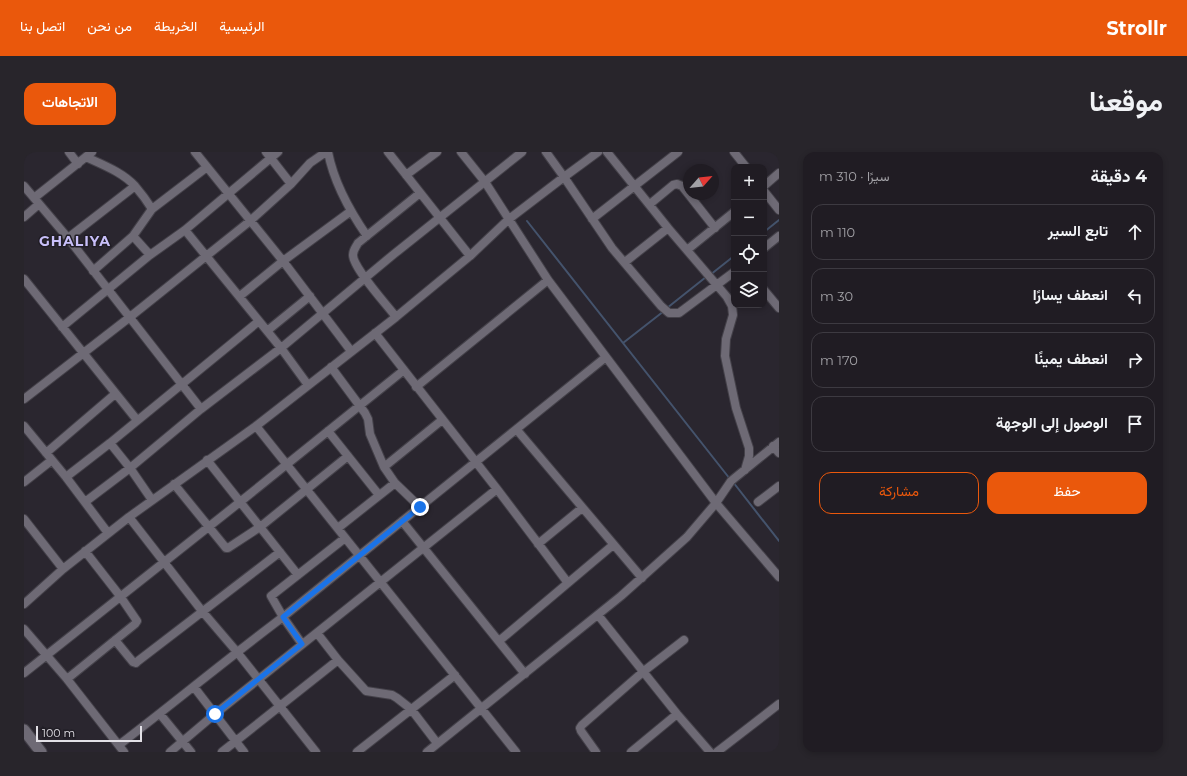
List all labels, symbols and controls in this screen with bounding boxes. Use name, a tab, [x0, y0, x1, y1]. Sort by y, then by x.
text: اتصل بنا	[20, 17, 65, 35]
text: من نحن	[87, 17, 132, 35]
text: الخريطة	[154, 17, 197, 35]
text: الرئيسية	[219, 17, 265, 35]
text: Strollr	[1107, 17, 1167, 40]
button: الاتجاهات	[24, 83, 116, 125]
text: موقعنا	[1089, 84, 1163, 118]
north arrow	[683, 164, 719, 200]
map controls	[731, 164, 767, 308]
button: +	[731, 164, 767, 200]
text: 4 دقيقة	[1090, 166, 1147, 186]
text: سيرًا · 310 m	[819, 168, 890, 184]
button: −	[731, 200, 767, 236]
text: تابع السير	[1048, 221, 1108, 240]
icon: ahead	[1124, 221, 1146, 243]
text: 110 m	[820, 224, 855, 240]
district label: GHALIYA	[39, 232, 111, 250]
button: locate	[731, 236, 767, 272]
button: layers	[731, 272, 767, 308]
text: انعطف يسارًا	[1033, 285, 1108, 304]
icon: left	[1124, 285, 1146, 307]
text: 30 m	[820, 288, 853, 304]
text: انعطف يمينًا	[1035, 349, 1108, 368]
icon: right	[1124, 349, 1146, 371]
text: 170 m	[820, 352, 858, 368]
text: الوصول إلى الوجهة	[996, 413, 1108, 432]
icon: arrive	[1124, 413, 1146, 435]
button: مشاركة	[819, 472, 979, 514]
button: حفظ	[987, 472, 1147, 514]
route end	[411, 498, 429, 516]
route start	[206, 705, 224, 723]
scale bar	[36, 724, 142, 743]
text: 100 m	[42, 726, 75, 740]

